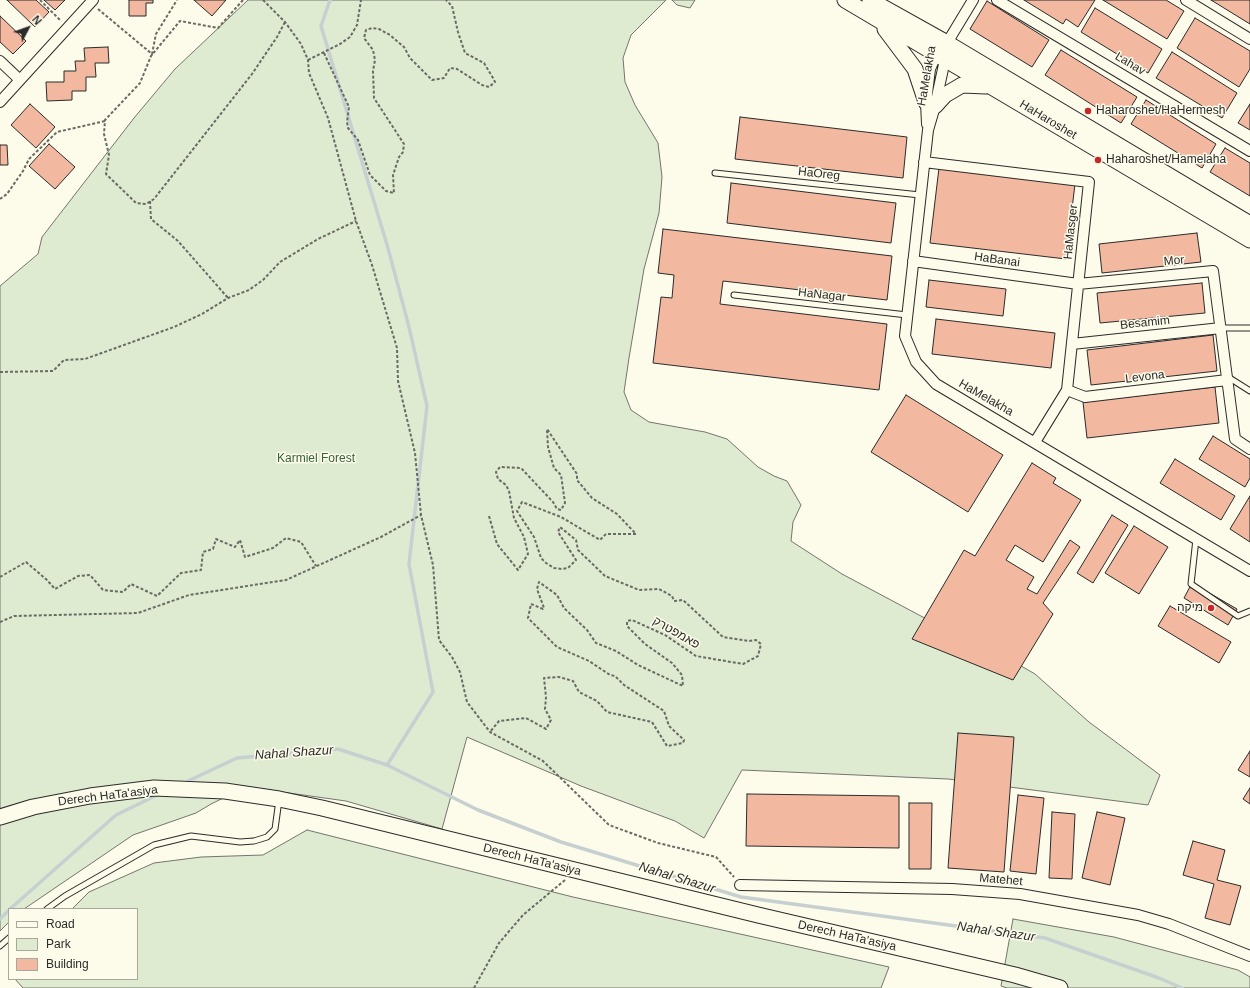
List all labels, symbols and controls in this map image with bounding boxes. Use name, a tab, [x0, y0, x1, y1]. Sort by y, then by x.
north arrow	[8, 8, 48, 48]
text: N	[30, 13, 44, 27]
street label: HaMelakha	[915, 45, 939, 107]
street label: Lahav	[1112, 49, 1148, 79]
street label: HaHaroshet	[1017, 97, 1079, 143]
place label: Haharoshet/HaHermesh	[1096, 104, 1225, 118]
marker: Haharoshet/HaHermesh	[1083, 106, 1093, 116]
place label: Haharoshet/Hamelaha	[1106, 153, 1226, 167]
marker: Haharoshet/Hamelaha	[1093, 155, 1103, 165]
street label: HaOreg	[797, 165, 841, 183]
street label: HaMasger	[1061, 204, 1081, 260]
street label: HaBanai	[973, 250, 1021, 270]
street label: Mor	[1163, 253, 1185, 269]
street label: HaNagar	[797, 285, 847, 305]
street label: Besamim	[1119, 313, 1171, 333]
street label: Levona	[1125, 367, 1165, 387]
street label: HaMelakha	[956, 377, 1016, 419]
park label: Karmiel Forest	[277, 452, 355, 466]
place label: מיקה	[1177, 601, 1203, 615]
marker: מיקה	[1206, 603, 1216, 613]
street label: פאמפטרק	[650, 614, 702, 652]
water label: Nahal Shazur	[254, 742, 334, 764]
street label: Derech HaTa'asiya	[57, 783, 159, 809]
street label: Derech HaTa'asiya	[482, 841, 582, 879]
water label: Nahal Shazur	[637, 859, 717, 897]
street label: Matehet	[979, 871, 1023, 889]
legend	[8, 908, 138, 980]
text: Road	[46, 917, 75, 931]
street label: Derech HaTa'asiya	[796, 918, 898, 954]
water label: Nahal Shazur	[956, 919, 1036, 945]
text: Park	[46, 937, 71, 951]
text: Building	[46, 957, 89, 971]

